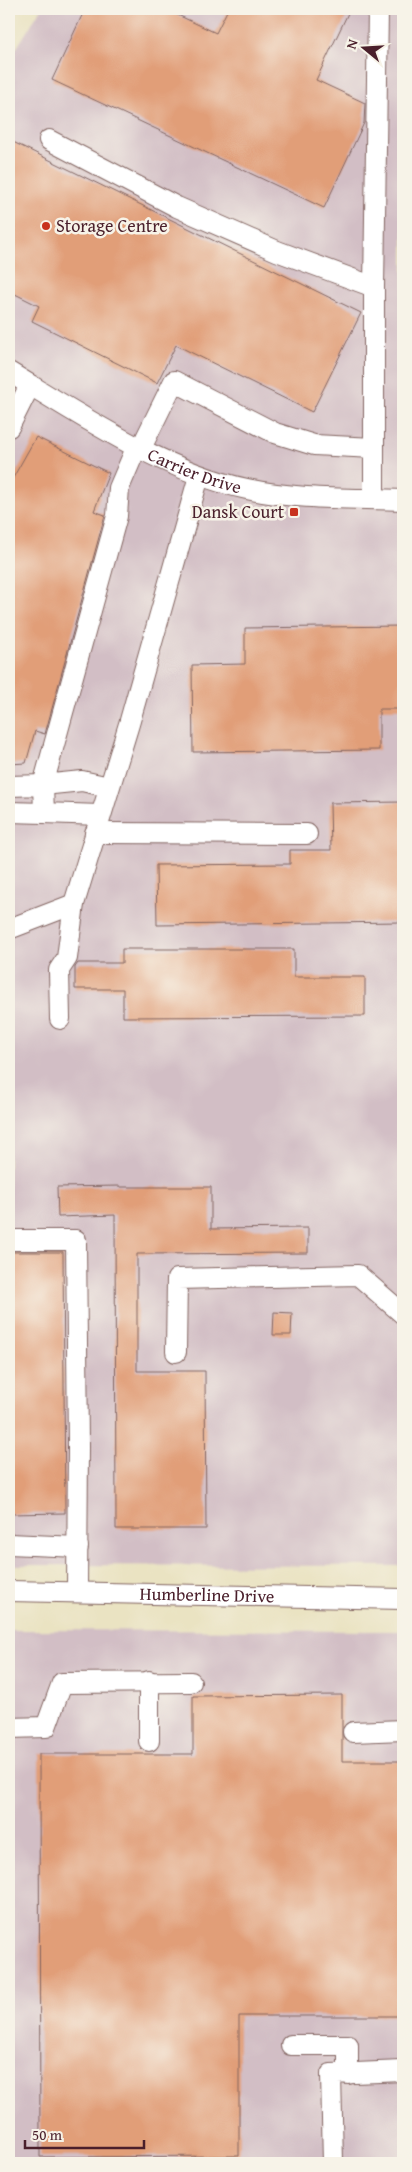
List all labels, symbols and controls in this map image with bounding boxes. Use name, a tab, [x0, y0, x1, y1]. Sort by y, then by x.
north arrow	[340, 22, 390, 72]
text: N	[341, 36, 363, 52]
place label: Storage Centre	[56, 212, 168, 239]
marker: Storage Centre	[40, 220, 52, 232]
street label: Carrier Drive	[143, 441, 244, 500]
place label: Dansk Court	[192, 498, 285, 525]
marker: Dansk Court	[288, 506, 300, 518]
street label: Humberline Drive	[139, 1580, 275, 1609]
scale bar	[25, 2117, 144, 2149]
text: 50 m	[32, 2124, 63, 2145]

